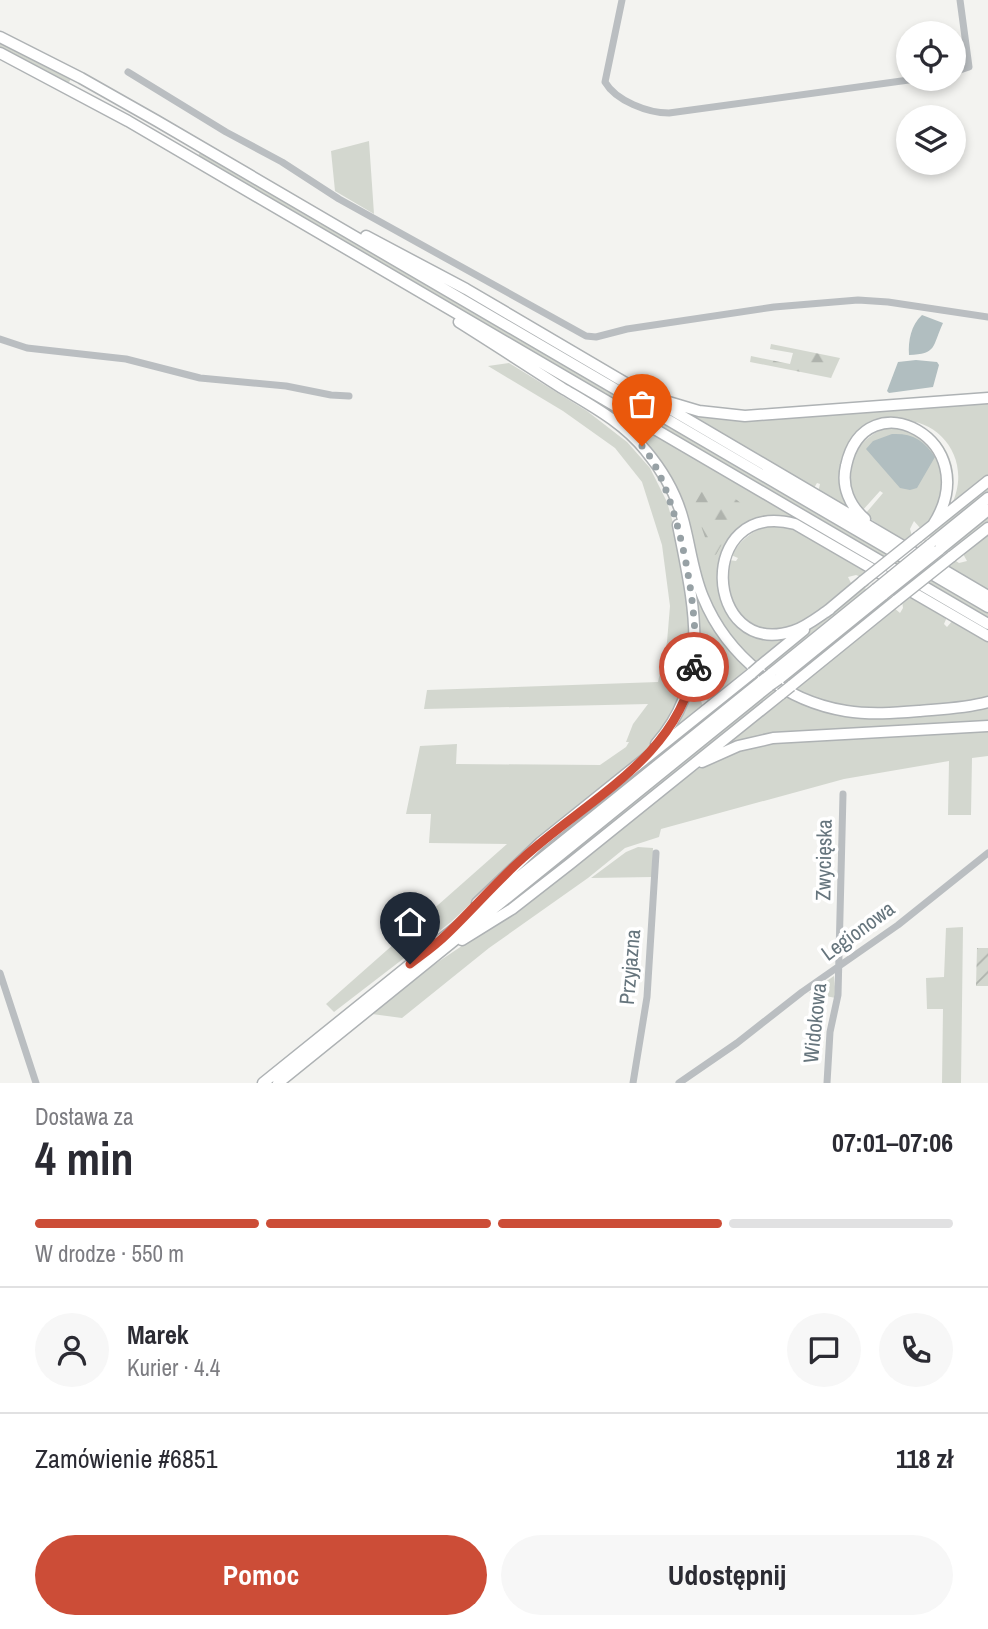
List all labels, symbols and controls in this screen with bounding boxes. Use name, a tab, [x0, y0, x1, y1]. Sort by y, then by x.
map controls	[896, 21, 966, 175]
button: locate	[896, 21, 966, 91]
button: layers	[896, 105, 966, 175]
pin	[612, 374, 672, 446]
icon: bag	[623, 385, 661, 423]
courier	[659, 632, 729, 702]
icon: bike	[675, 648, 713, 686]
street label: Zwycięska	[808, 819, 839, 901]
pin	[380, 892, 440, 964]
street label: Legionowa	[815, 894, 901, 967]
icon: home	[391, 903, 429, 941]
street label: Przyjazna	[612, 928, 647, 1006]
street label: Widokowa	[796, 981, 833, 1064]
text: Dostawa za	[35, 1101, 134, 1132]
text: 07:01–07:06	[832, 1125, 953, 1160]
text: 4 min	[35, 1127, 134, 1189]
text: W drodze · 550 m	[35, 1238, 184, 1269]
button: person	[35, 1313, 109, 1387]
button: chat	[787, 1313, 861, 1387]
button: phone	[879, 1313, 953, 1387]
text: Marek	[127, 1317, 189, 1352]
text: Kurier · 4.4	[127, 1352, 220, 1383]
text: Zamówienie #6851	[35, 1441, 218, 1476]
text: 118 zł	[896, 1441, 953, 1476]
button: Pomoc	[35, 1535, 487, 1615]
button: Udostępnij	[501, 1535, 953, 1615]

